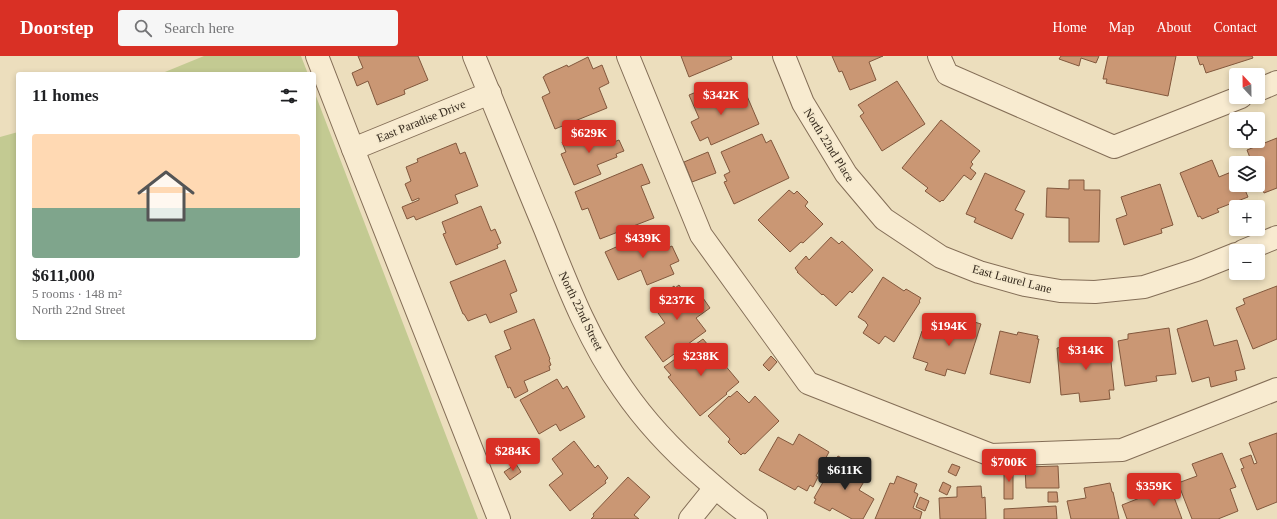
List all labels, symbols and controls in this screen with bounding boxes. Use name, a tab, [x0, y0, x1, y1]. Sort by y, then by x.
search box	[118, 10, 398, 46]
text: Doorstep	[20, 17, 94, 38]
icon: search	[132, 17, 154, 39]
text: Search here	[164, 20, 234, 36]
text: Home	[1053, 20, 1087, 35]
text: Map	[1109, 20, 1134, 35]
text: About	[1156, 20, 1191, 35]
text: Contact	[1213, 20, 1257, 35]
north arrow	[1229, 68, 1265, 104]
map controls	[1229, 68, 1265, 280]
pin: $342K	[693, 82, 749, 116]
icon: filters	[278, 85, 300, 107]
text: 11 homes	[32, 86, 99, 105]
text: $342K	[703, 87, 739, 102]
street label: East Paradise Drive	[375, 97, 467, 145]
street label: North 22nd Place	[801, 106, 857, 184]
button: locate	[1229, 112, 1265, 148]
pin: $629K	[561, 120, 617, 154]
text: $629K	[571, 125, 607, 140]
button: layers	[1229, 156, 1265, 192]
icon: home	[130, 160, 202, 232]
button: +	[1229, 200, 1265, 236]
pin: $439K	[615, 225, 671, 259]
text: $439K	[625, 230, 661, 245]
button: −	[1229, 244, 1265, 280]
street label: East Laurel Lane	[971, 262, 1053, 296]
text: $611,000	[32, 266, 95, 285]
street label: North 22nd Street	[556, 269, 606, 353]
text: 5 rooms · 148 m²	[32, 286, 122, 301]
pin: $237K	[649, 287, 705, 321]
text: $237K	[659, 292, 695, 307]
text: North 22nd Street	[32, 302, 125, 317]
pin: $194K	[921, 313, 977, 347]
text: $194K	[931, 318, 967, 333]
pin: $314K	[1058, 337, 1114, 371]
text: $314K	[1068, 342, 1104, 357]
pin: $238K	[673, 343, 729, 377]
text: $238K	[683, 348, 719, 363]
pin: $284K	[485, 438, 541, 472]
text: $284K	[495, 443, 531, 458]
pin: $700K	[981, 449, 1037, 483]
text: $700K	[991, 454, 1027, 469]
pin: $611K	[817, 457, 873, 491]
text: $611K	[827, 462, 863, 477]
pin: $359K	[1126, 473, 1182, 507]
text: $359K	[1136, 478, 1172, 493]

